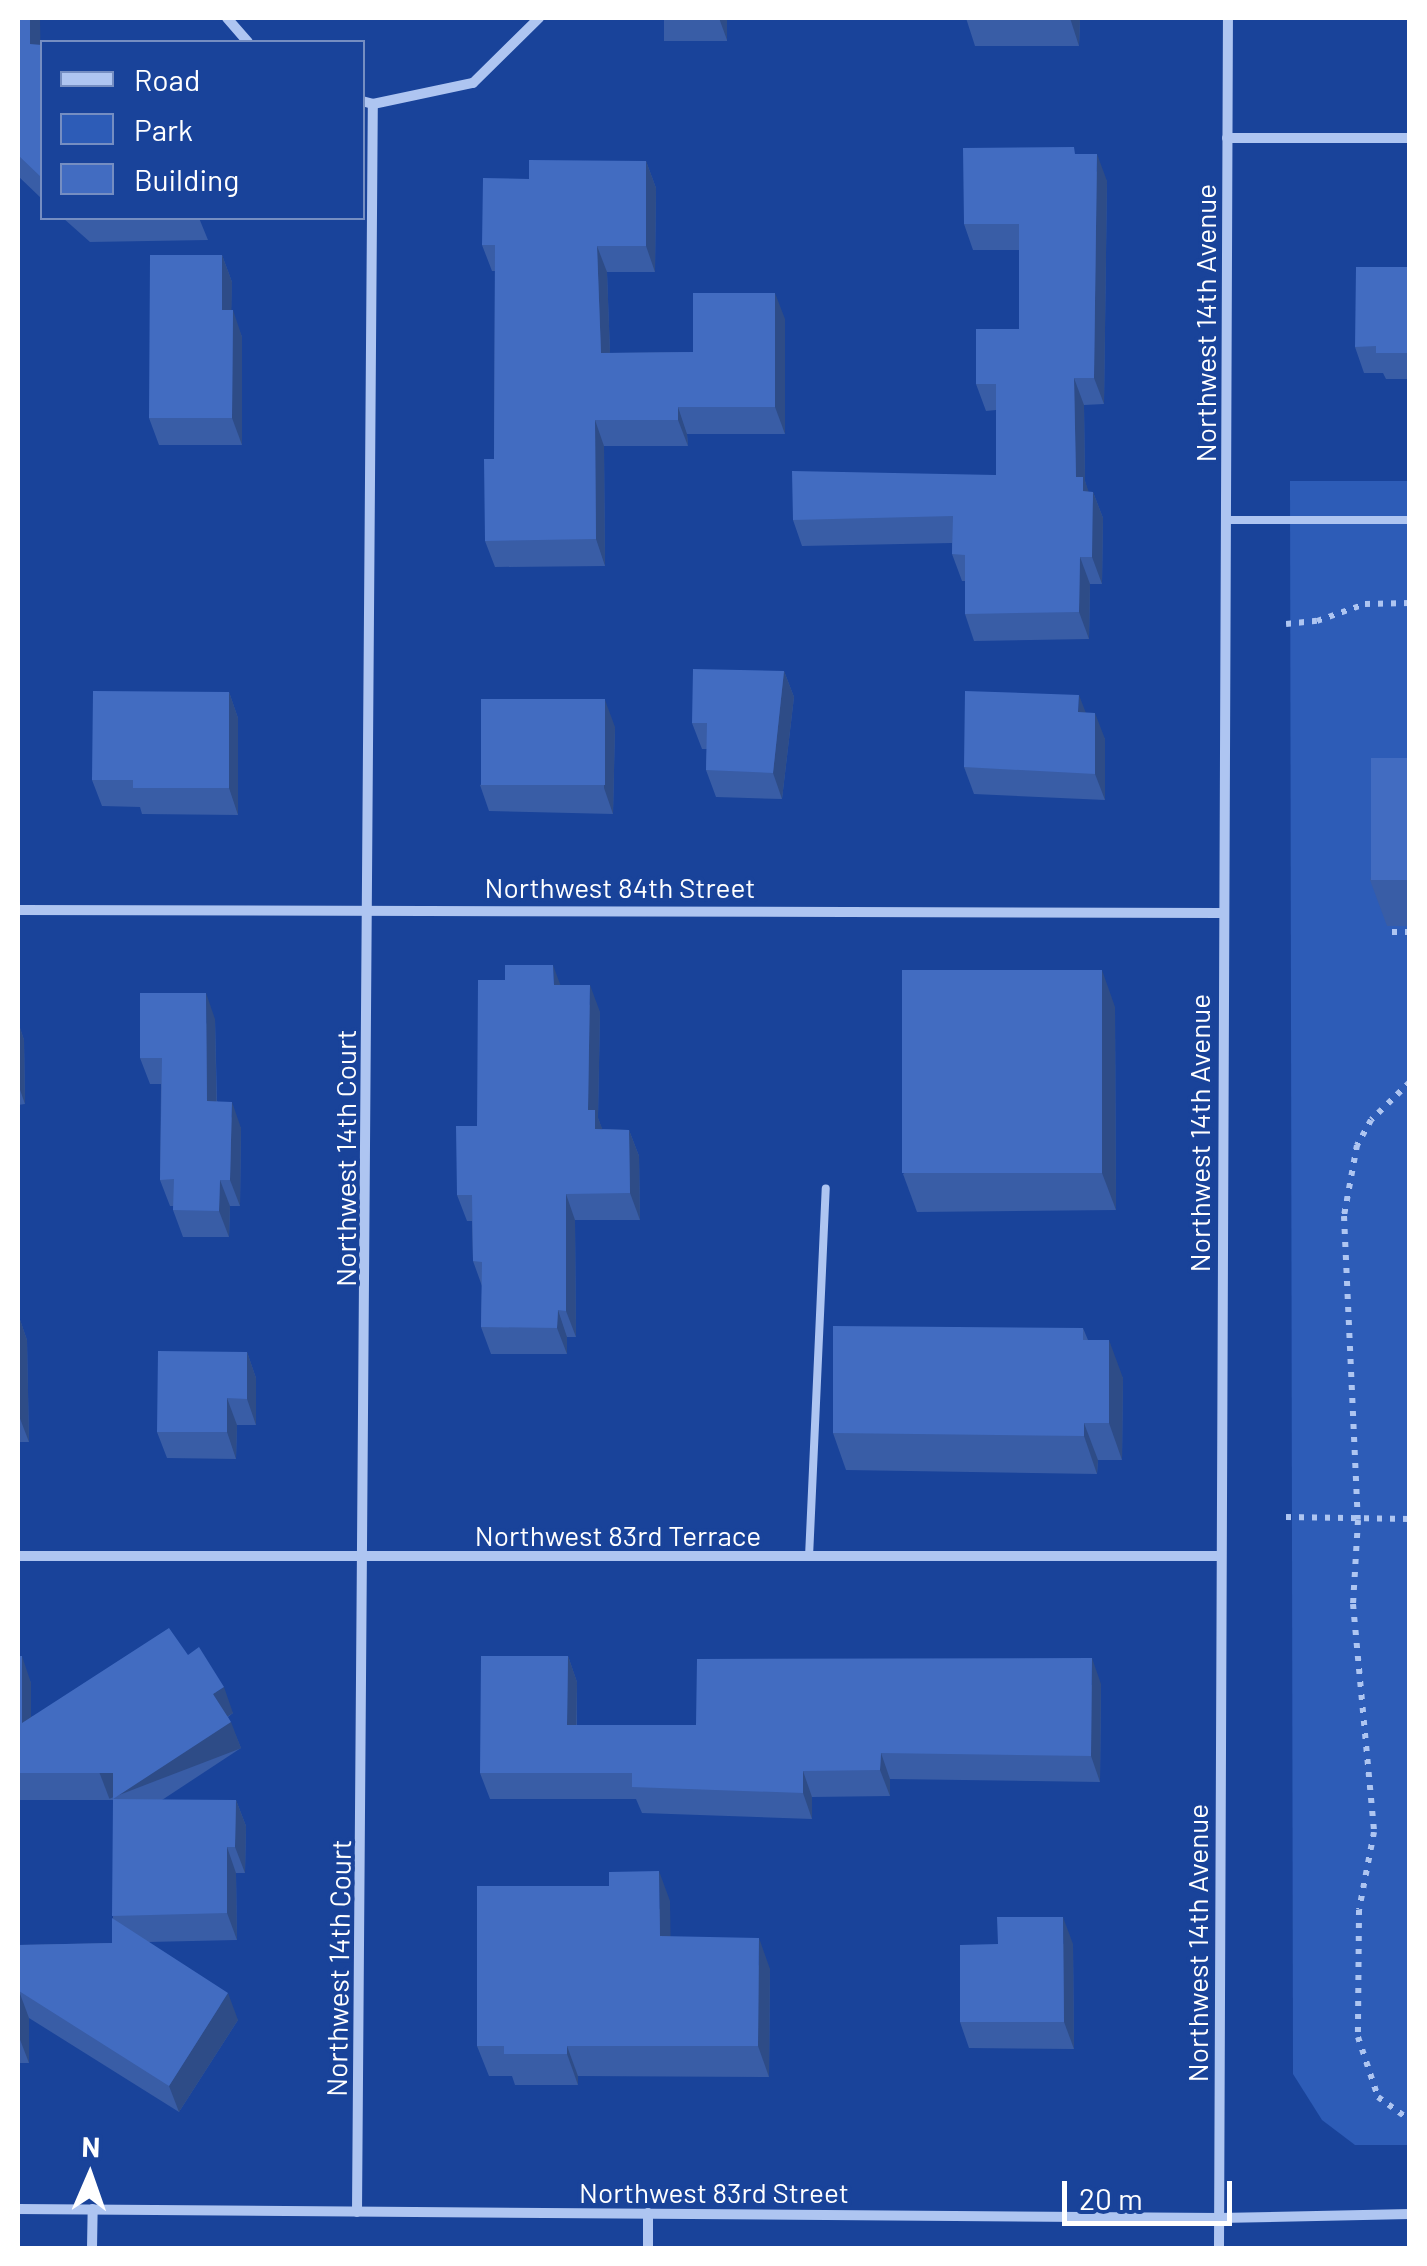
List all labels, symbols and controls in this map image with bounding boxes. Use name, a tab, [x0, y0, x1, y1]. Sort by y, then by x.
legend	[40, 40, 365, 220]
text: Road	[134, 61, 200, 97]
text: Park	[134, 111, 193, 147]
text: Building	[134, 161, 239, 197]
street label: Northwest 14th Avenue	[1188, 184, 1222, 462]
street label: Northwest 84th Street	[485, 870, 755, 904]
street label: Northwest 14th Avenue	[1182, 994, 1216, 1272]
street label: Northwest 14th Court	[328, 1029, 362, 1287]
street label: Northwest 83rd Terrace	[475, 1518, 761, 1552]
street label: Northwest 14th Avenue	[1180, 1804, 1214, 2082]
street label: Northwest 14th Court	[319, 1839, 357, 2097]
north arrow	[40, 2126, 140, 2226]
text: N	[81, 2129, 101, 2163]
scale bar	[1067, 2161, 1237, 2223]
street label: Northwest 83rd Street	[579, 2175, 849, 2209]
text: 20 m	[1079, 2180, 1143, 2216]

